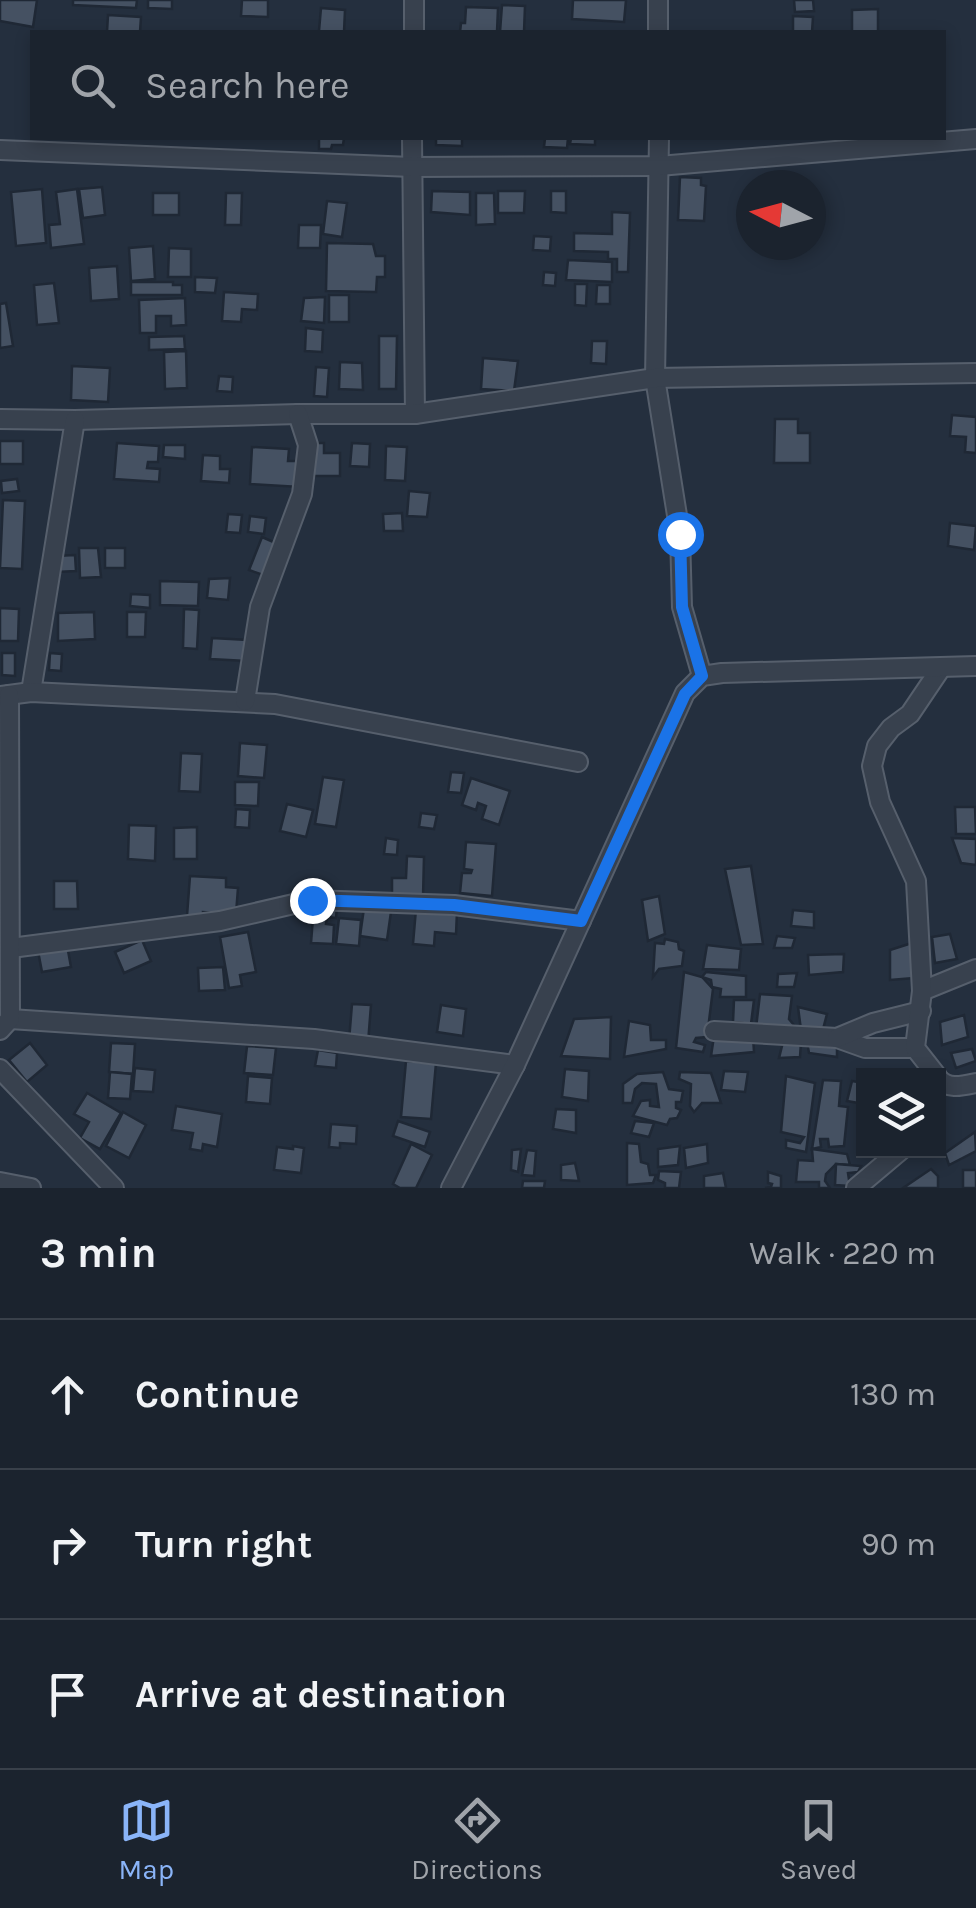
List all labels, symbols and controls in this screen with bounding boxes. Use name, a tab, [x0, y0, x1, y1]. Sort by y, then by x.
search box	[30, 30, 946, 140]
icon: search	[65, 58, 120, 113]
text: Search here	[145, 63, 349, 108]
north arrow	[736, 170, 826, 260]
route start	[658, 512, 704, 558]
route end	[290, 878, 336, 924]
map controls	[856, 1068, 946, 1158]
button: layers	[856, 1068, 946, 1158]
text: 3 min	[40, 1228, 157, 1278]
text: Walk · 220 m	[749, 1235, 936, 1272]
icon: ahead	[40, 1367, 95, 1422]
text: Continue	[135, 1372, 299, 1417]
text: 130 m	[850, 1376, 936, 1413]
icon: right	[40, 1517, 95, 1572]
text: Turn right	[135, 1522, 312, 1567]
text: 90 m	[861, 1526, 936, 1563]
icon: arrive	[40, 1667, 95, 1722]
text: Arrive at destination	[135, 1672, 507, 1717]
tab: Map	[119, 1793, 174, 1886]
tab: Directions	[411, 1793, 543, 1886]
tab: Saved	[780, 1793, 857, 1886]

